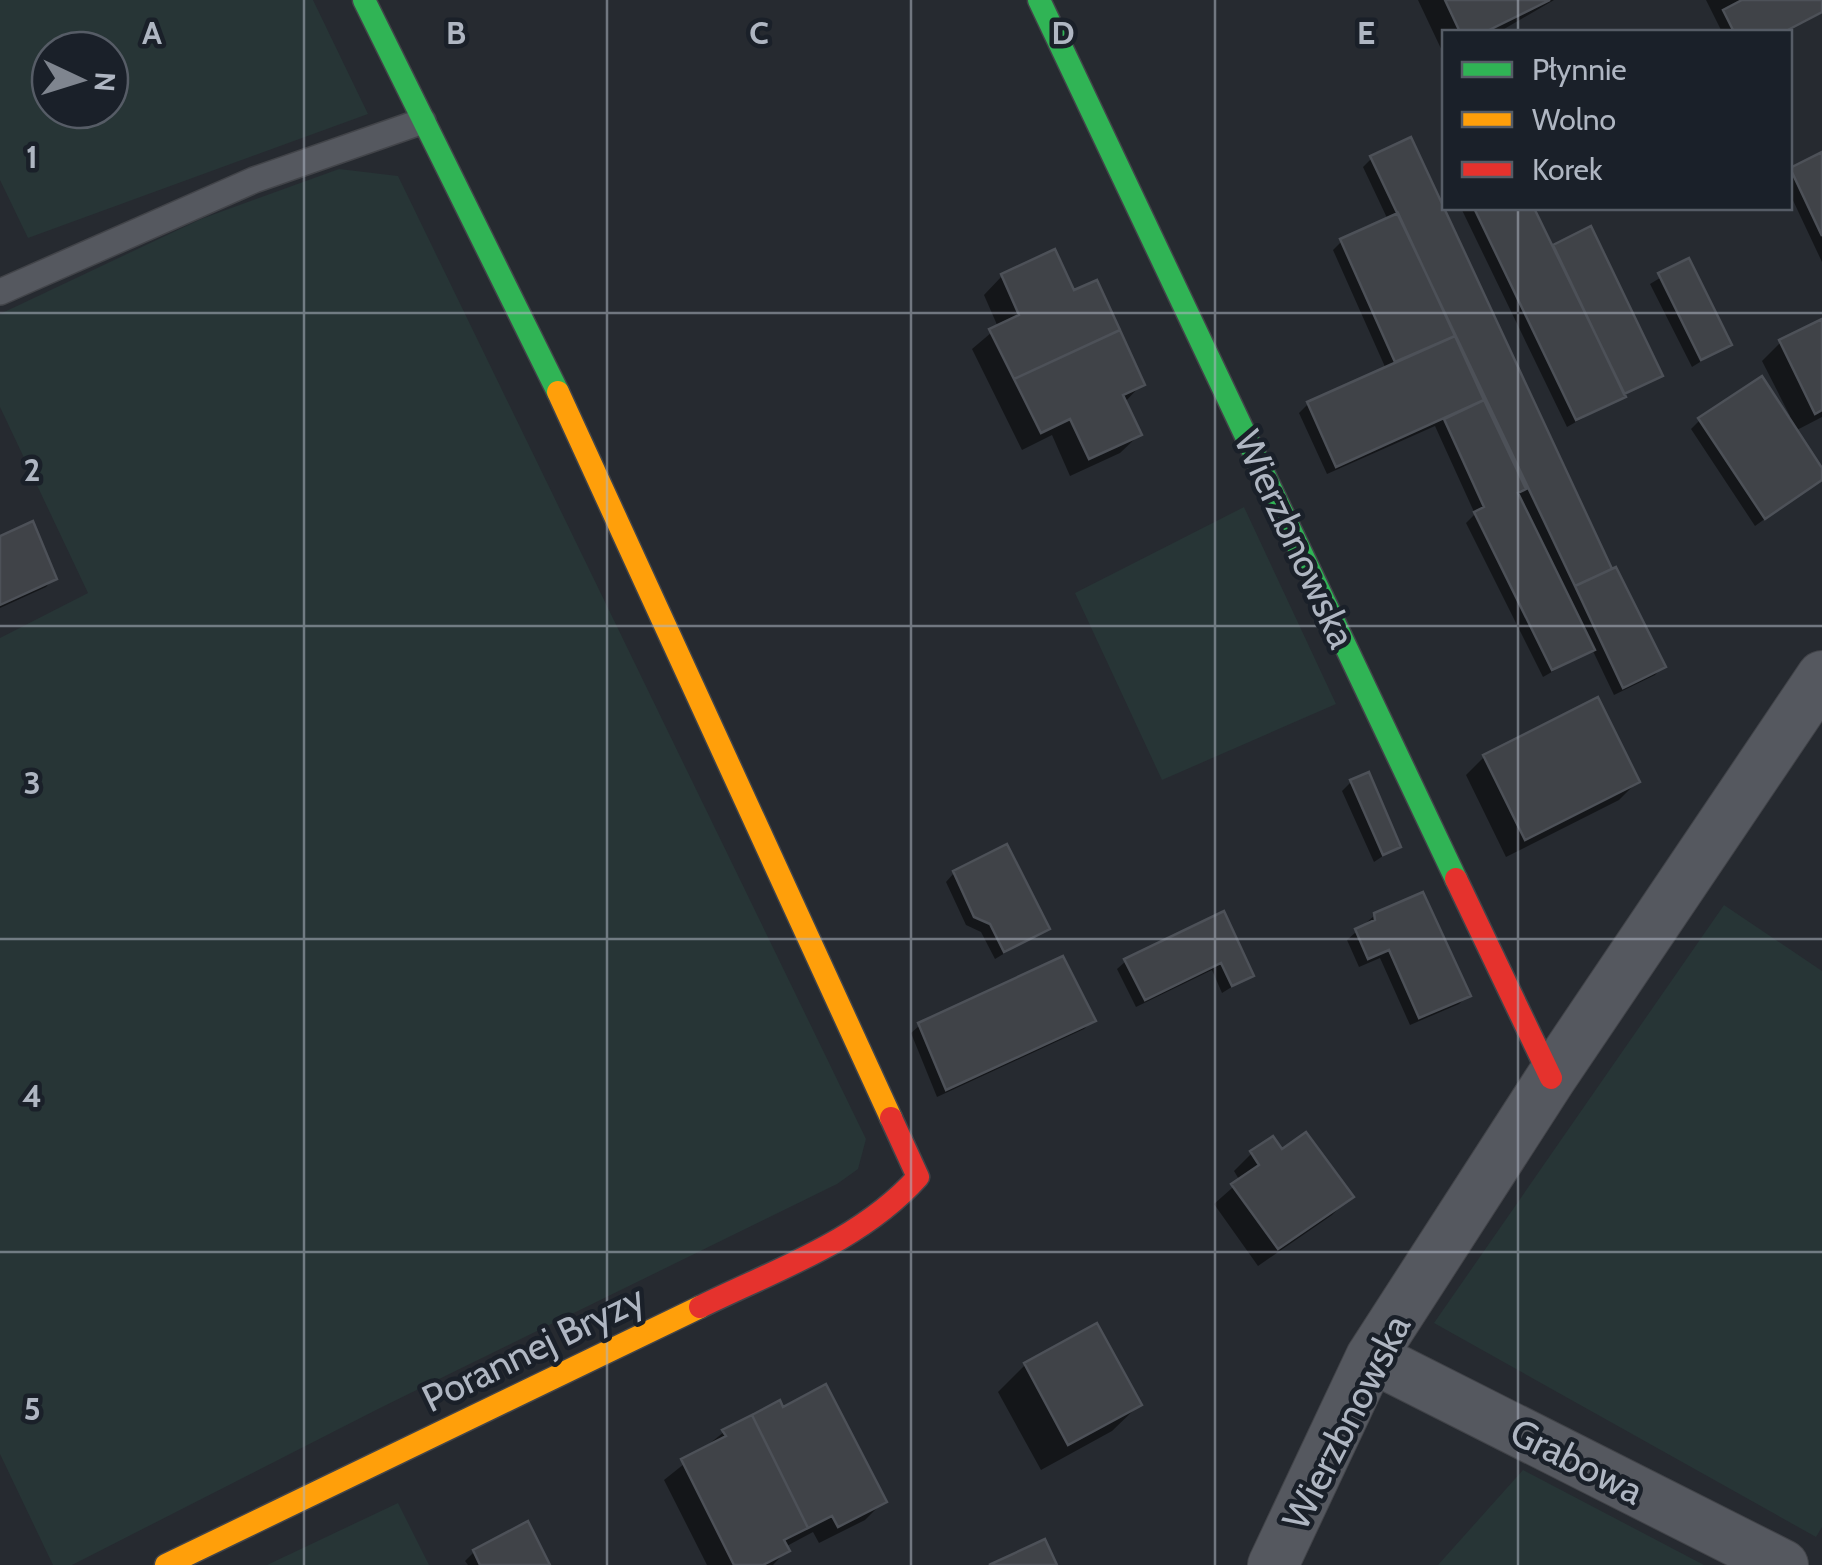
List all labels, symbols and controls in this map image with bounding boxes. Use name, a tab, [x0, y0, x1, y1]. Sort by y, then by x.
text: A	[142, 13, 162, 52]
text: B	[446, 13, 466, 52]
text: C	[749, 13, 769, 52]
text: D	[1051, 13, 1075, 52]
text: E	[1357, 13, 1375, 52]
north arrow	[30, 30, 130, 130]
legend	[1442, 30, 1792, 210]
text: Płynnie	[1532, 51, 1627, 88]
text: N	[87, 71, 123, 93]
text: Wolno	[1532, 101, 1616, 138]
text: 1	[26, 137, 38, 176]
text: Korek	[1532, 151, 1603, 188]
street label: Wierzbnowska	[1224, 423, 1366, 655]
text: 2	[24, 450, 40, 489]
text: 3	[23, 763, 41, 802]
text: 4	[22, 1076, 42, 1115]
street label: Porannej Bryzy	[414, 1274, 652, 1422]
street label: Wierzbnowska	[1272, 1307, 1420, 1537]
text: 5	[23, 1389, 41, 1428]
street label: Grabowa	[1503, 1408, 1651, 1514]

